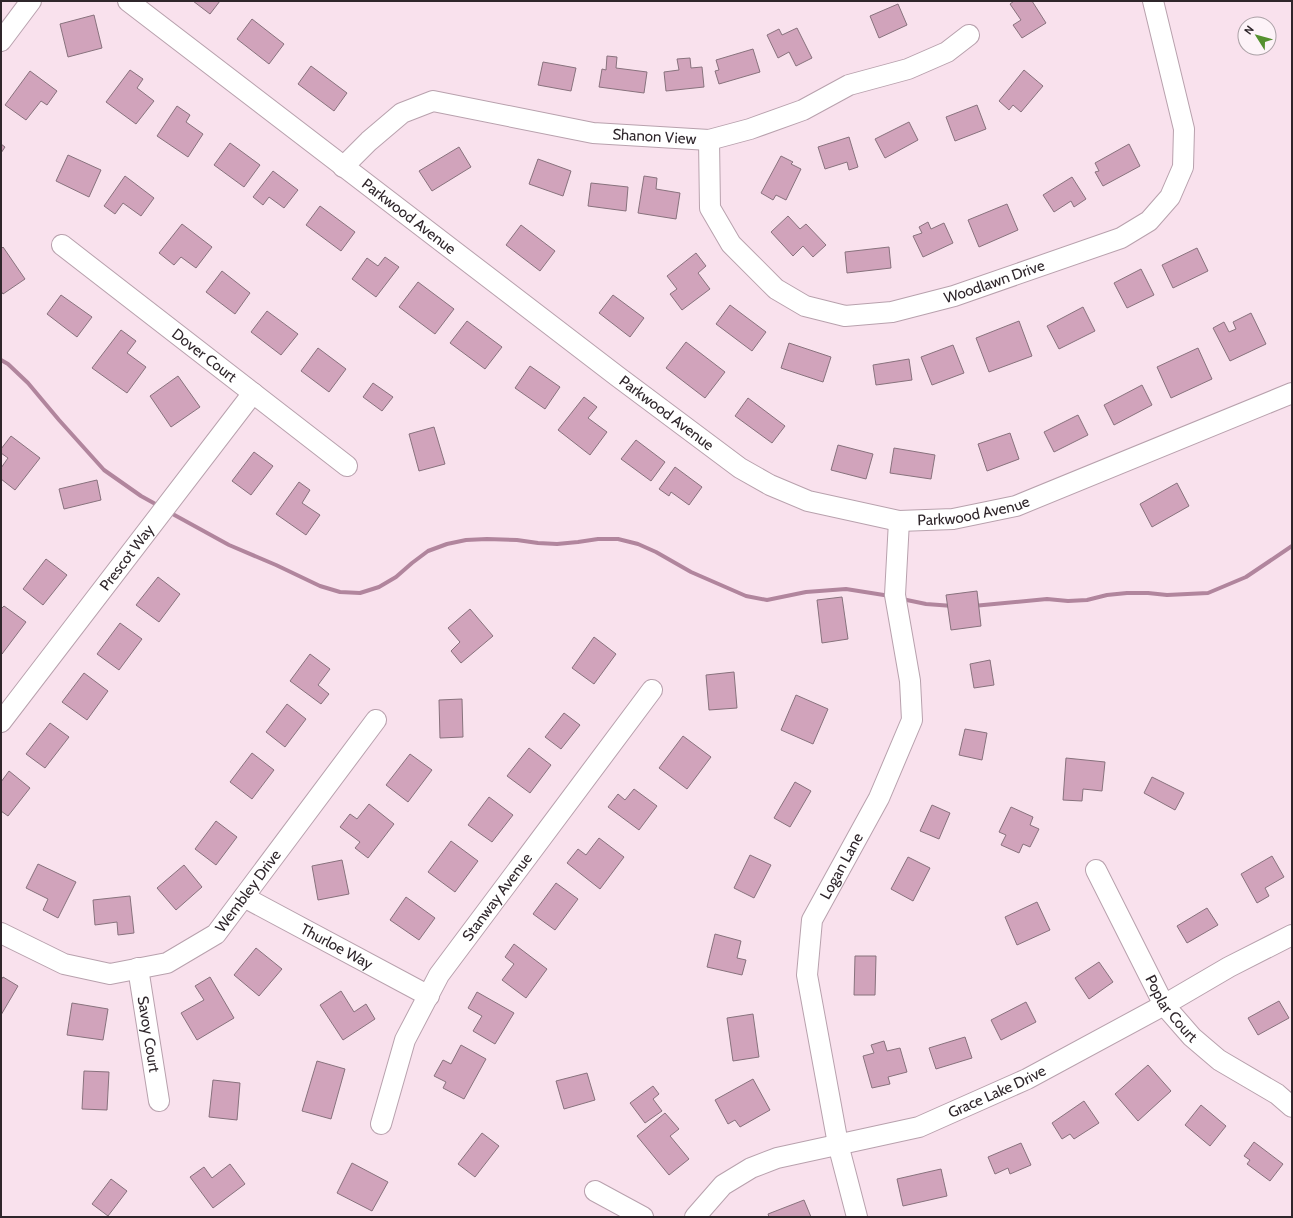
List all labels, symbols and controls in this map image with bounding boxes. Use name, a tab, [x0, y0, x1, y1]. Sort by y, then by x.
north arrow	[1237, 16, 1277, 56]
text: N	[1241, 23, 1257, 37]
street label: Shanon View	[612, 125, 697, 148]
street label: Parkwood Avenue	[358, 175, 460, 258]
street label: Woodlawn Drive	[942, 256, 1047, 307]
street label: Dover Court	[168, 325, 240, 386]
street label: Parkwood Avenue	[616, 372, 718, 454]
street label: Parkwood Avenue	[917, 492, 1032, 529]
street label: Prescot Way	[96, 521, 158, 594]
street label: Logan Lane	[816, 830, 867, 902]
street label: Wembley Drive	[211, 846, 285, 936]
street label: Stanway Avenue	[458, 849, 536, 945]
street label: Thurloe Way	[297, 920, 376, 973]
street label: Poplar Court	[1141, 972, 1201, 1046]
street label: Savoy Court	[134, 995, 163, 1074]
street label: Grace Lake Drive	[945, 1061, 1049, 1122]

